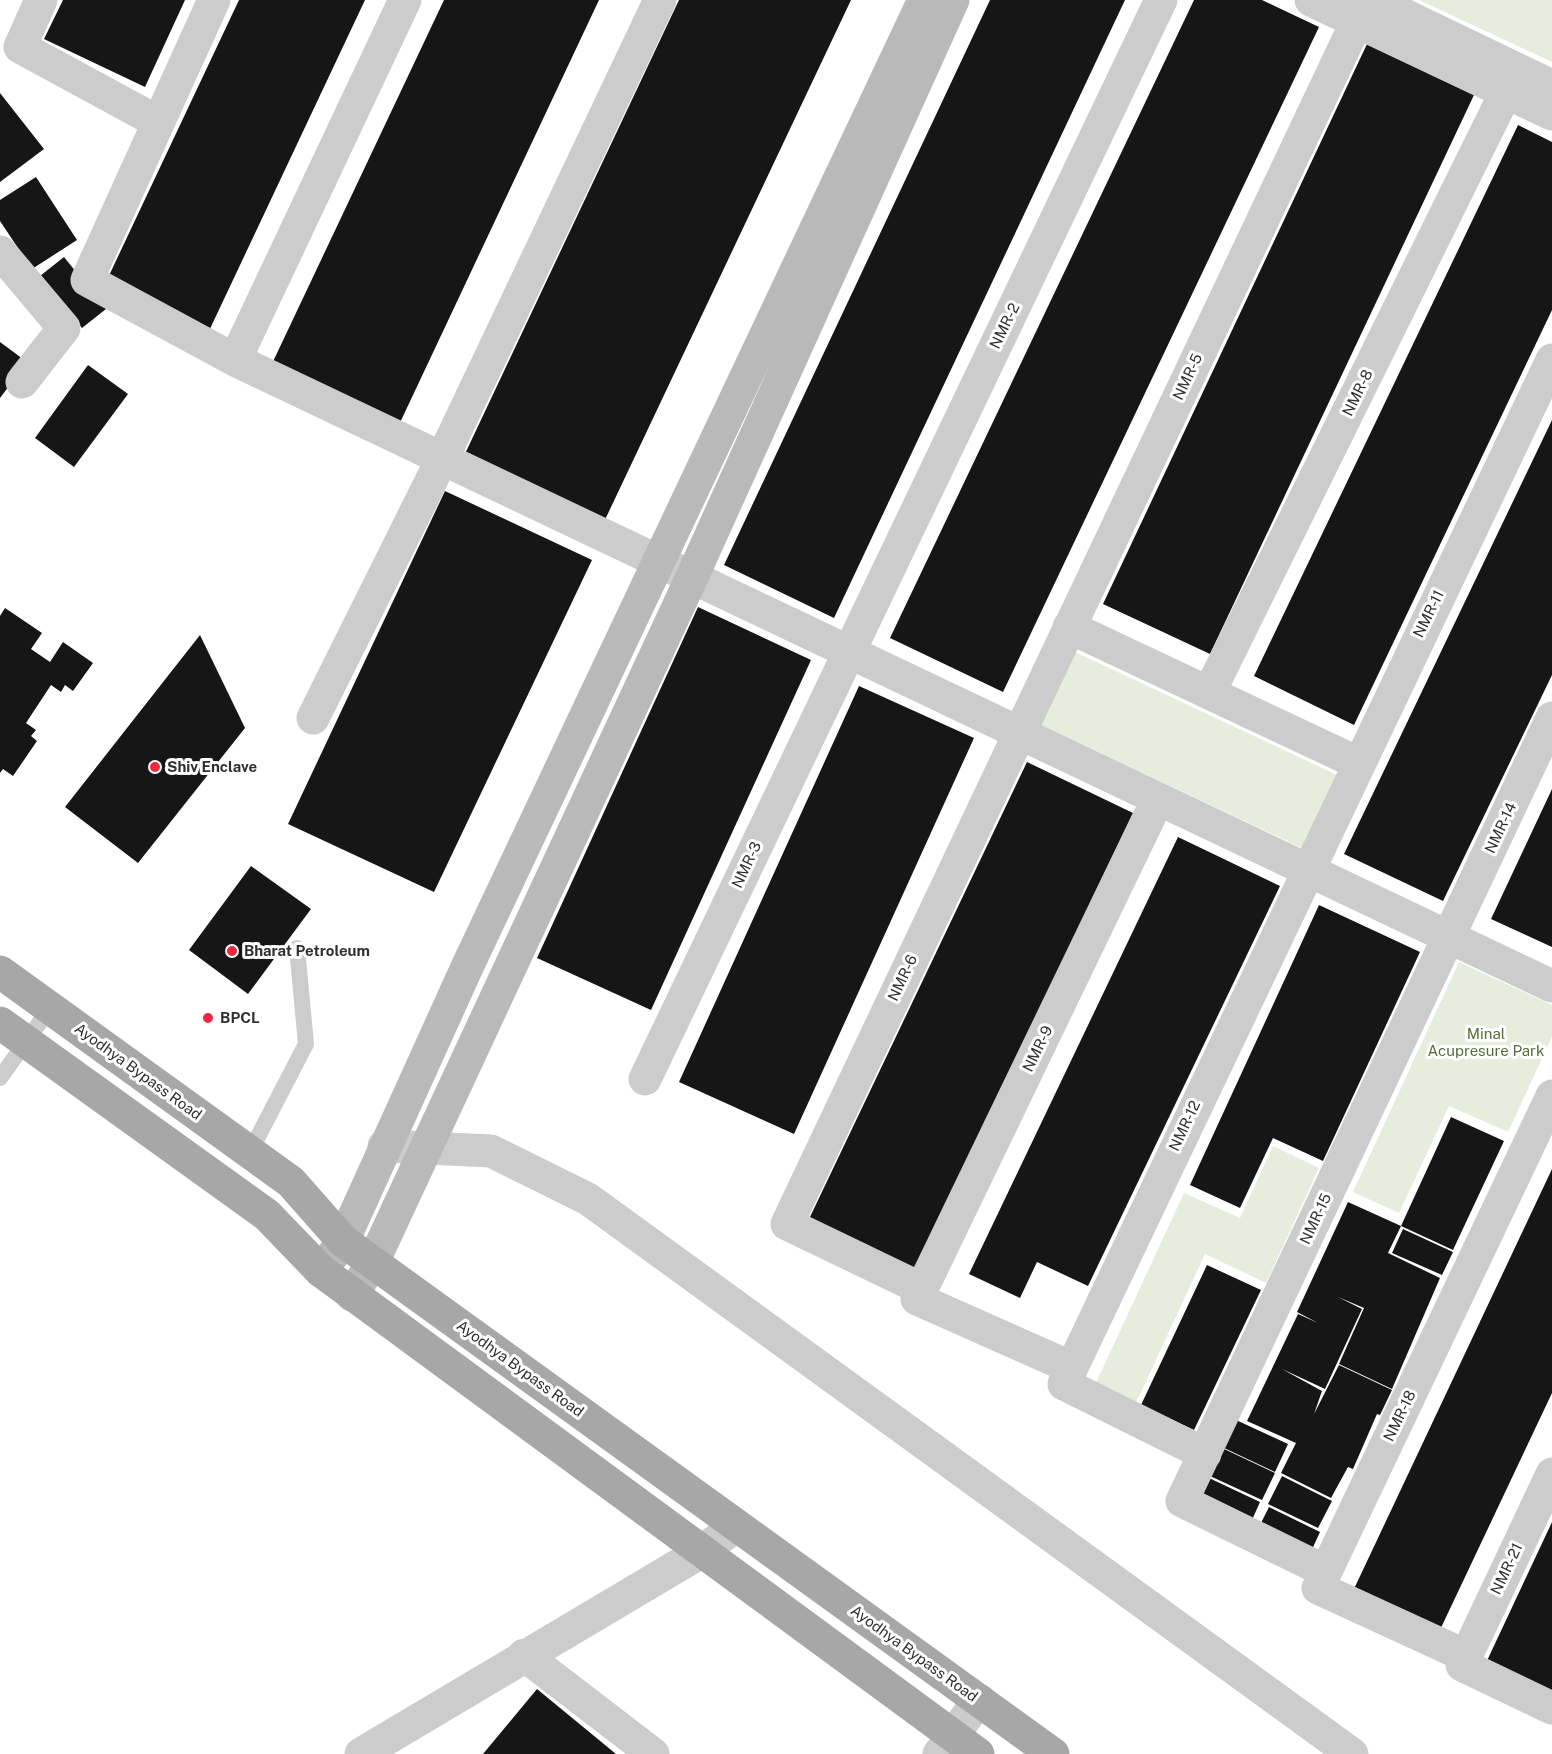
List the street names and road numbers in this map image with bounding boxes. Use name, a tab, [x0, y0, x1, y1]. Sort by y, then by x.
street label: NMR-2	[986, 300, 1024, 352]
street label: NMR-5	[1169, 351, 1207, 403]
street label: NMR-8	[1339, 367, 1377, 419]
street label: NMR-11	[1410, 587, 1448, 641]
street label: NMR-14	[1481, 800, 1521, 856]
street label: NMR-3	[728, 839, 766, 891]
street label: NMR-6	[884, 952, 922, 1004]
street label: Ayodhya Bypass Road	[71, 1020, 205, 1124]
street label: NMR-9	[1019, 1023, 1057, 1075]
street label: NMR-12	[1166, 1098, 1204, 1154]
street label: NMR-15	[1296, 1191, 1336, 1247]
street label: Ayodhya Bypass Road	[453, 1317, 587, 1421]
street label: NMR-18	[1380, 1388, 1420, 1444]
street label: NMR-21	[1487, 1540, 1527, 1598]
street label: Ayodhya Bypass Road	[847, 1602, 981, 1706]

